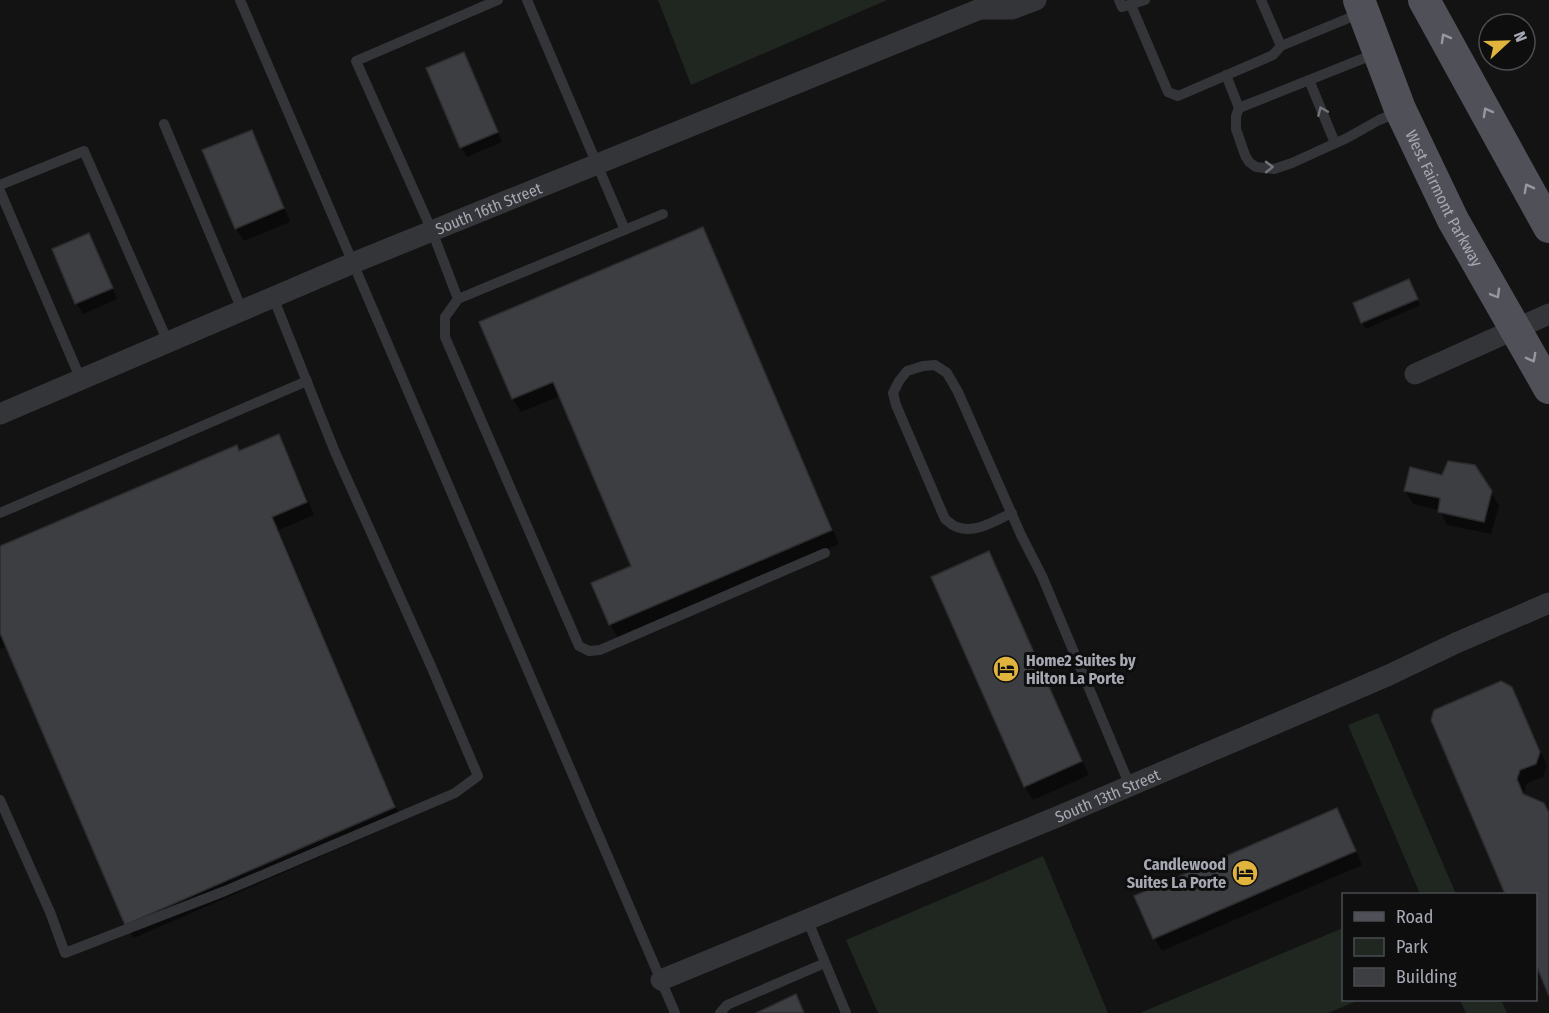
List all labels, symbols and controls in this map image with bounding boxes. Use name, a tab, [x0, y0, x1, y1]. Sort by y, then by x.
north arrow	[1477, 12, 1537, 72]
text: N	[1510, 29, 1531, 45]
one-way arrow	[1441, 34, 1452, 44]
one-way arrow	[1317, 107, 1329, 118]
one-way arrow	[1483, 108, 1494, 118]
street label: West Fairmont Parkway	[1401, 127, 1487, 271]
one-way arrow	[1265, 161, 1274, 173]
street label: South 16th Street	[433, 178, 545, 239]
one-way arrow	[1524, 183, 1535, 194]
one-way arrow	[1489, 288, 1500, 298]
one-way arrow	[1525, 352, 1536, 363]
place label: Home2 Suites by Hilton La Porte	[1026, 651, 1136, 688]
hotel icon: Home2 Suites by Hilton La Porte	[991, 654, 1021, 684]
street label: South 13th Street	[1052, 765, 1164, 827]
place label: Candlewood Suites La Porte	[1127, 855, 1226, 892]
hotel icon: Candlewood Suites La Porte	[1230, 858, 1260, 888]
legend	[1342, 893, 1537, 1001]
text: Road	[1396, 906, 1433, 928]
text: Park	[1396, 936, 1429, 958]
text: Building	[1396, 966, 1457, 988]

